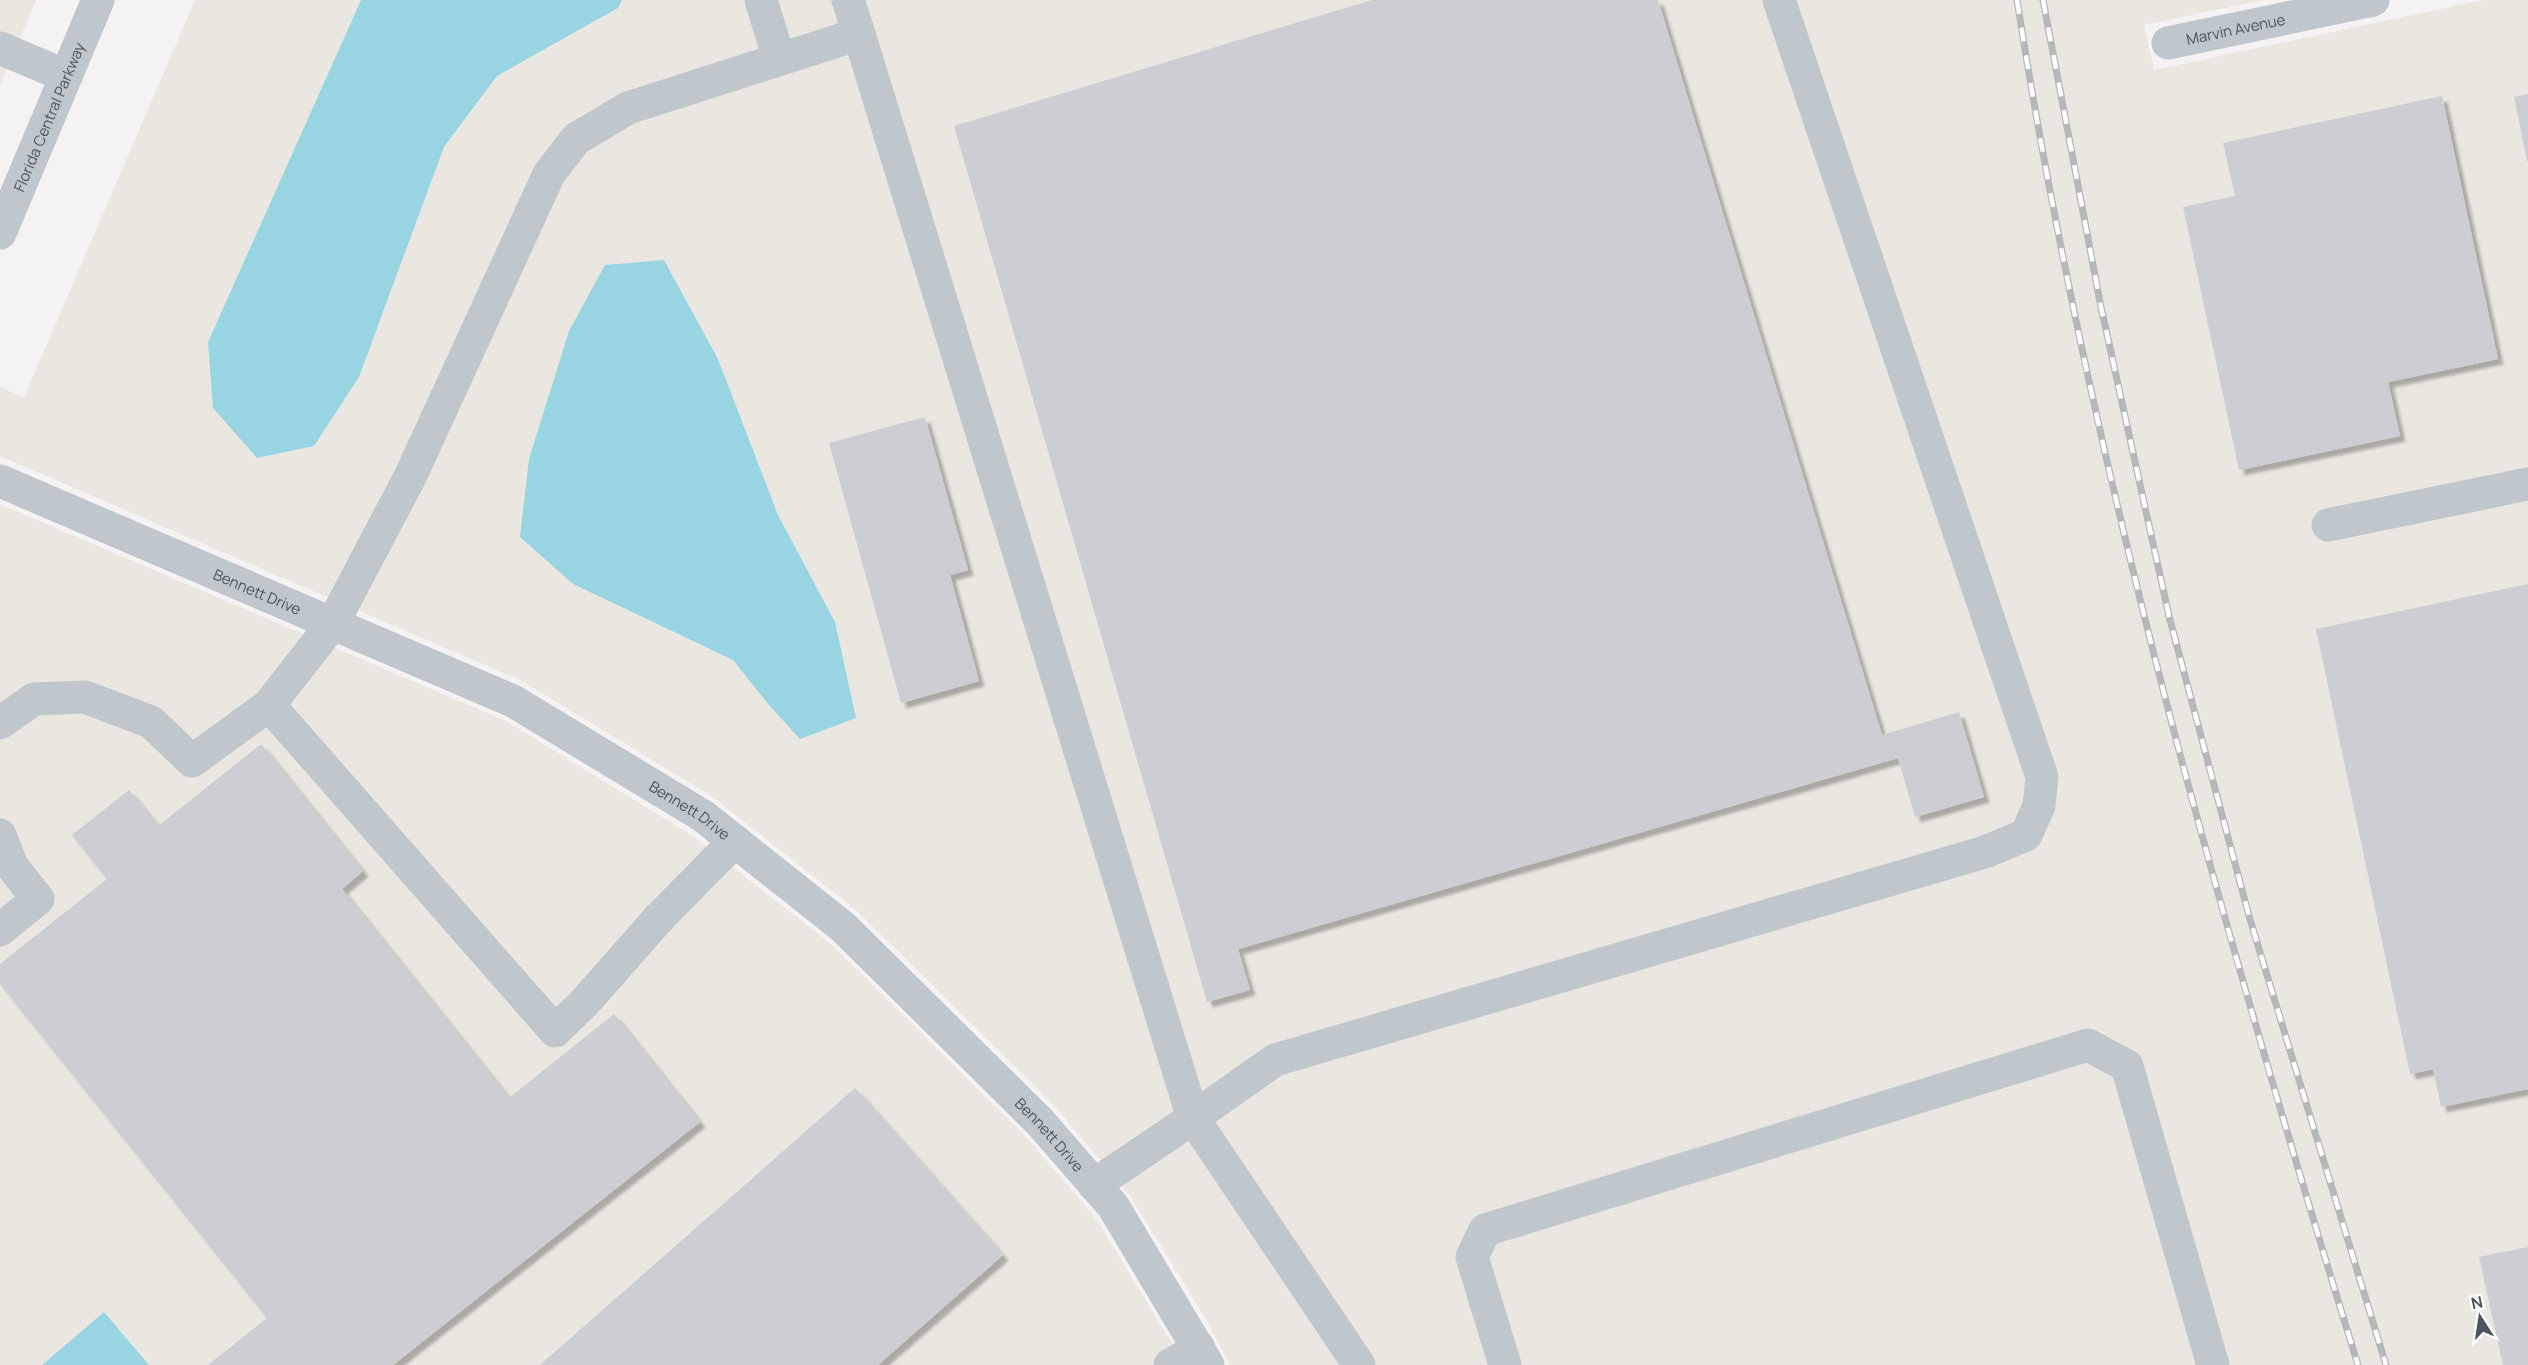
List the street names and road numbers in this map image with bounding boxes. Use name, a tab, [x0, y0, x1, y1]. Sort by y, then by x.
street label: Marvin Avenue	[2184, 8, 2287, 49]
street label: Florida Central Parkway	[8, 39, 90, 195]
street label: Bennett Drive	[210, 563, 305, 620]
street label: Bennett Drive	[645, 775, 735, 845]
street label: Bennett Drive	[1011, 1093, 1089, 1176]

